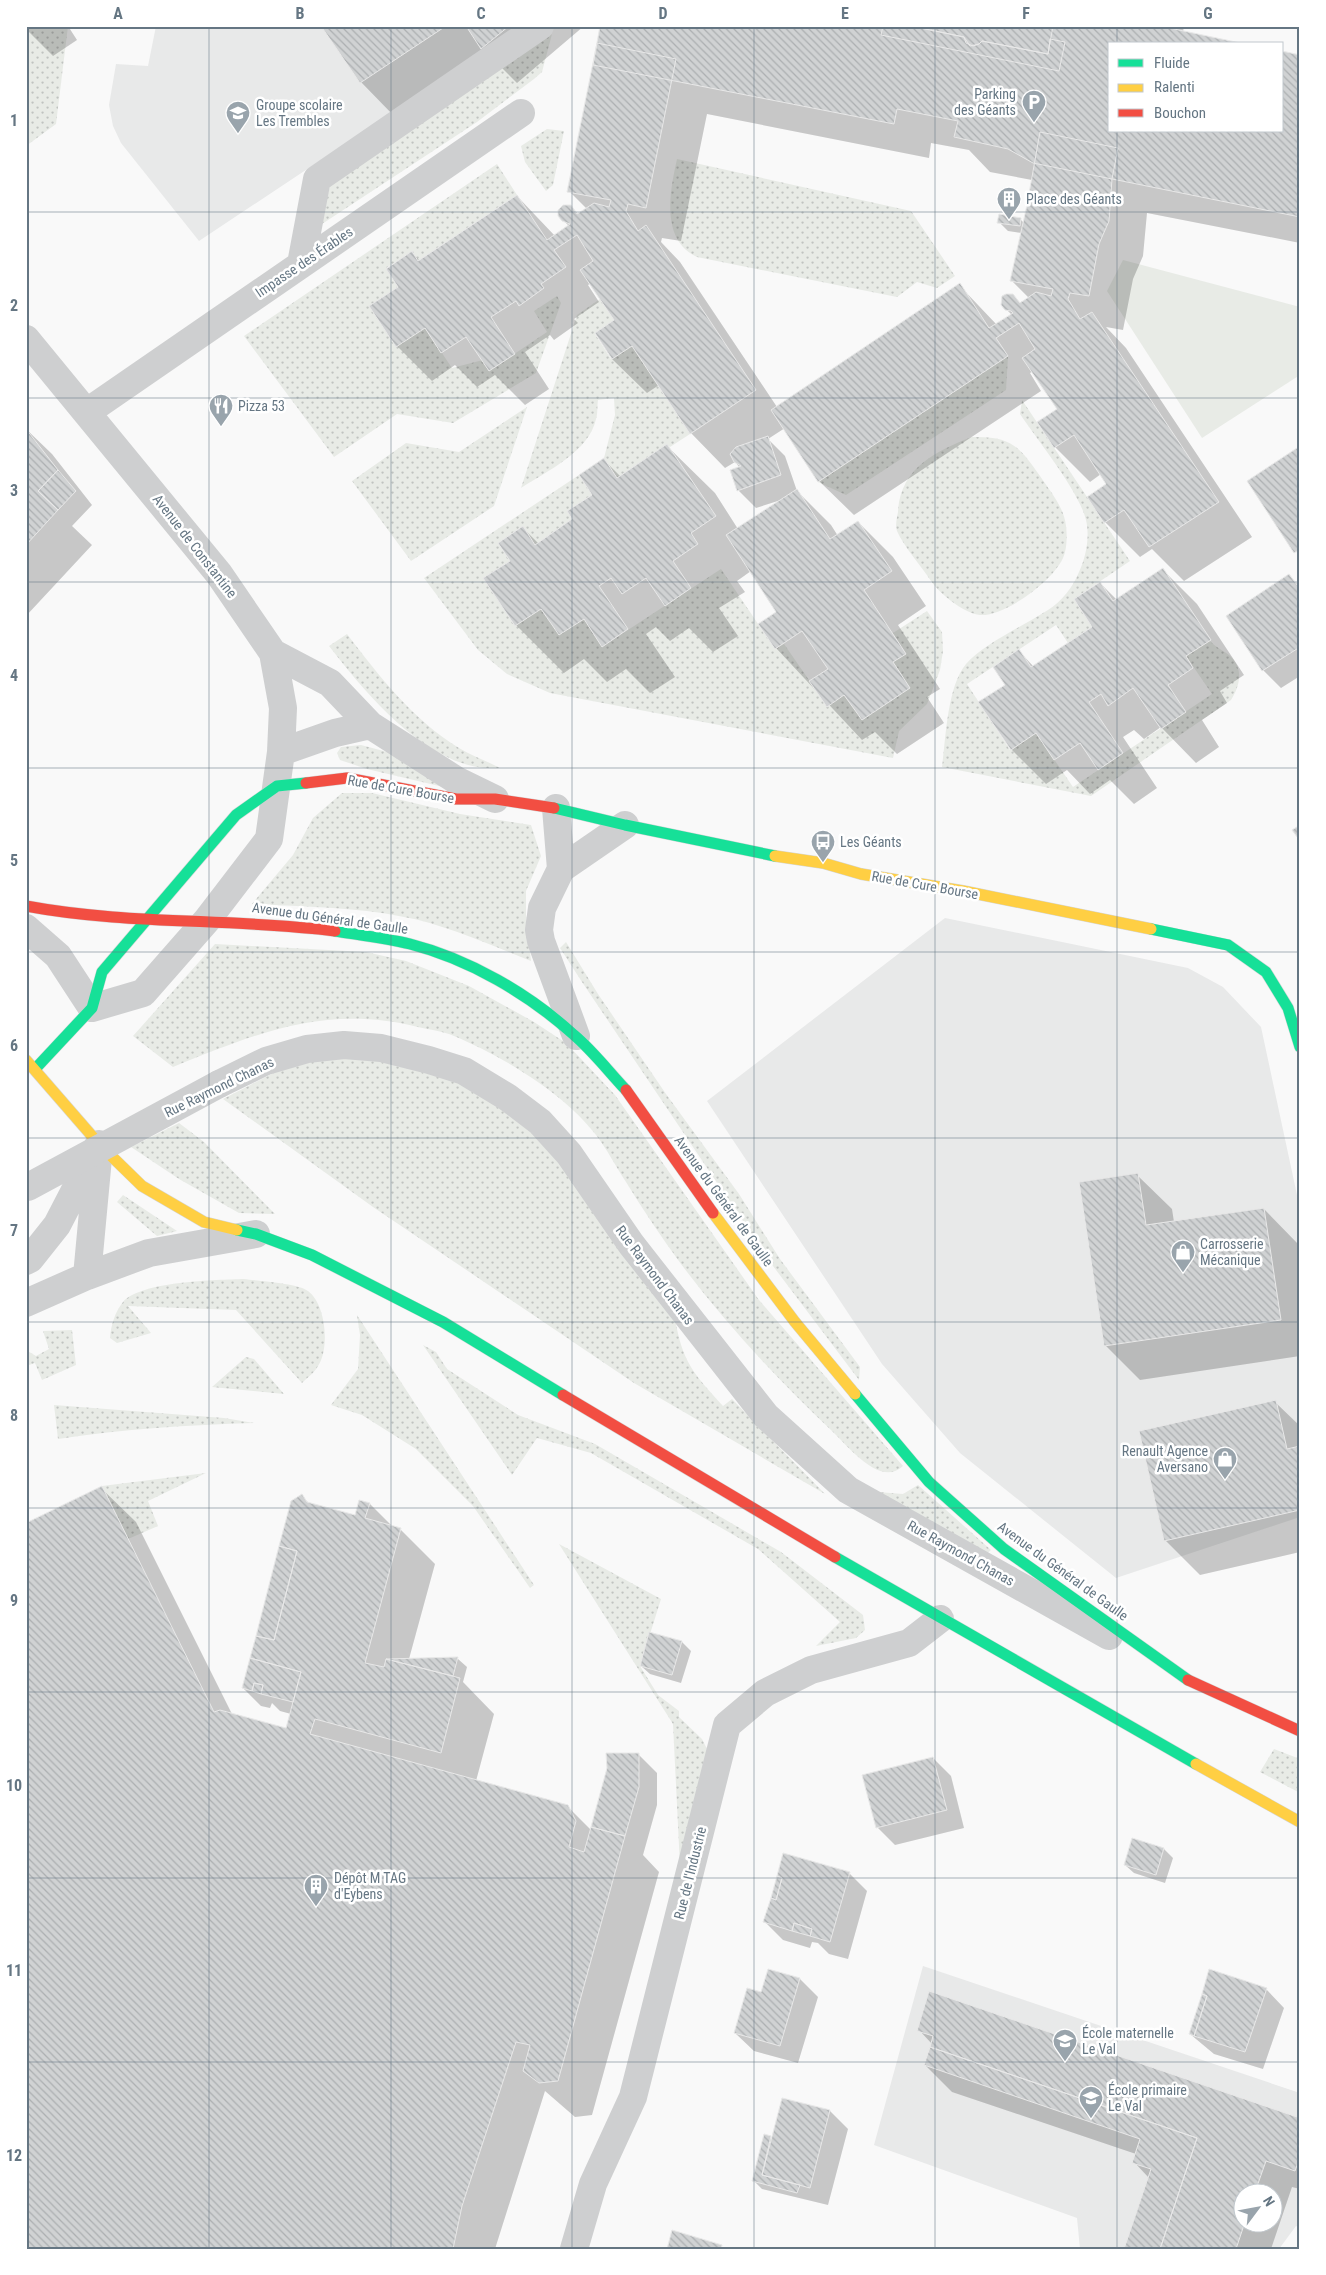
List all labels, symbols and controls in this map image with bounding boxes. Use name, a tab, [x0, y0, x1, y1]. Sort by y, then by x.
text: A	[113, 4, 123, 23]
text: B	[296, 4, 305, 23]
text: C	[476, 4, 486, 23]
text: D	[658, 4, 668, 23]
text: E	[841, 4, 849, 23]
text: F	[1022, 4, 1030, 23]
text: G	[1203, 4, 1213, 23]
legend	[1108, 42, 1284, 132]
text: Fluide	[1154, 54, 1190, 72]
text: Ralenti	[1154, 78, 1195, 96]
place label: Parking des Géants	[954, 86, 1016, 118]
parking icon: Parking des Géants	[1021, 89, 1047, 123]
place label: Groupe scolaire Les Trembles	[256, 97, 343, 129]
school or university icon: Groupe scolaire Les Trembles	[225, 100, 251, 134]
text: Bouchon	[1154, 104, 1206, 122]
text: 1	[10, 111, 18, 130]
building icon: Place des Géants	[996, 186, 1022, 220]
place label: Place des Géants	[1026, 191, 1122, 207]
street label: Impasse des Érables	[252, 223, 356, 301]
text: 2	[10, 296, 18, 315]
restaurant icon: Pizza 53	[208, 393, 234, 427]
place label: Pizza 53	[238, 398, 285, 414]
text: 3	[10, 481, 18, 500]
street label: Avenue de Constantine	[150, 491, 241, 601]
text: 4	[10, 666, 18, 685]
street label: Rue de Cure Bourse	[346, 772, 456, 806]
bus stop icon: Les Géants	[810, 829, 836, 863]
place label: Les Géants	[840, 834, 902, 850]
text: 5	[10, 851, 18, 870]
street label: Rue de Cure Bourse	[870, 868, 980, 902]
street label: Avenue du Général de Gaulle	[251, 899, 409, 937]
text: 6	[10, 1036, 18, 1055]
street label: Rue Raymond Chanas	[162, 1054, 276, 1120]
street label: Avenue du Général de Gaulle	[671, 1133, 777, 1270]
text: 7	[10, 1221, 18, 1240]
street label: Rue Raymond Chanas	[613, 1222, 697, 1328]
place label: Carrosserie Mécanique	[1200, 1236, 1264, 1268]
shop icon: Carrosserie Mécanique	[1170, 1239, 1196, 1273]
text: 8	[10, 1406, 18, 1425]
place label: Renault Agence Aversano	[1122, 1443, 1208, 1475]
shop icon: Renault Agence Aversano	[1212, 1446, 1238, 1480]
street label: Rue Raymond Chanas	[905, 1517, 1017, 1589]
street label: Avenue du Général de Gaulle	[995, 1518, 1132, 1624]
text: 9	[10, 1591, 18, 1610]
text: 10	[6, 1776, 22, 1795]
street label: Rue de l'Industrie	[671, 1825, 709, 1921]
place label: Dépôt M TAG d'Eybens	[334, 1870, 406, 1902]
building icon: Dépôt M TAG d'Eybens	[303, 1873, 329, 1907]
text: 11	[6, 1961, 22, 1980]
place label: École maternelle Le Val	[1082, 2024, 1174, 2057]
school or university icon: École maternelle Le Val	[1052, 2028, 1078, 2062]
place label: École primaire Le Val	[1108, 2081, 1187, 2114]
school or university icon: École primaire Le Val	[1078, 2085, 1104, 2119]
text: 12	[6, 2146, 22, 2165]
north arrow	[1234, 2182, 1284, 2232]
text: N	[1260, 2193, 1278, 2209]

